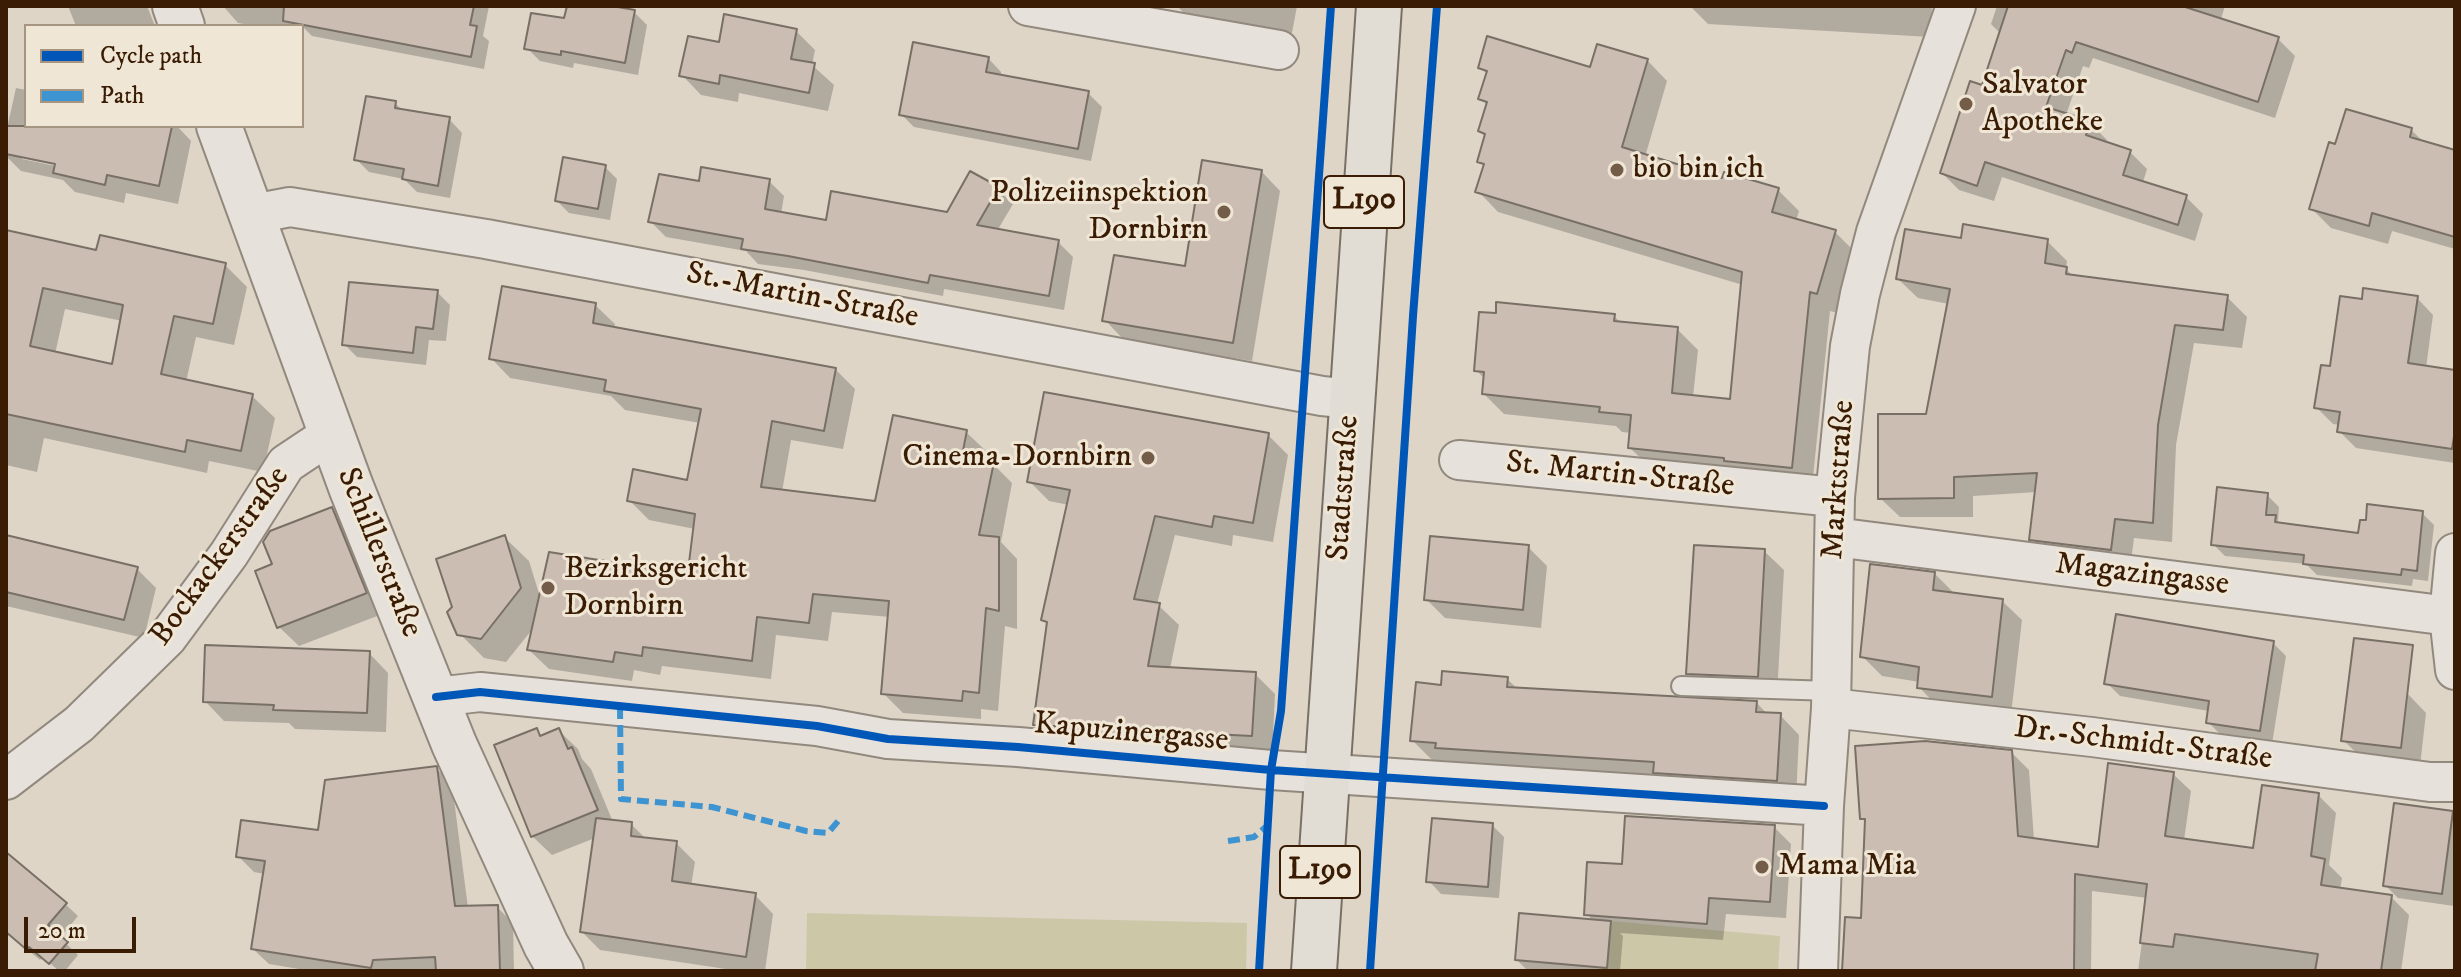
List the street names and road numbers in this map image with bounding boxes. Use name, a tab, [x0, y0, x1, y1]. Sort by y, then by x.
road number: L190	[1324, 176, 1404, 228]
street label: St.-Martin-Straße	[683, 256, 921, 338]
street label: Marktstraße	[1815, 399, 1865, 561]
street label: Stadtstraße	[1321, 414, 1369, 562]
street label: St. Martin-Straße	[1504, 445, 1736, 507]
street label: Bockackerstraße	[143, 460, 299, 654]
street label: Schillerstraße	[327, 463, 429, 643]
street label: Magazingasse	[2053, 546, 2231, 606]
street label: Kapuzinergasse	[1032, 706, 1230, 762]
street label: Dr.-Schmidt-Straße	[2012, 710, 2274, 780]
road number: L190	[1280, 846, 1360, 898]

